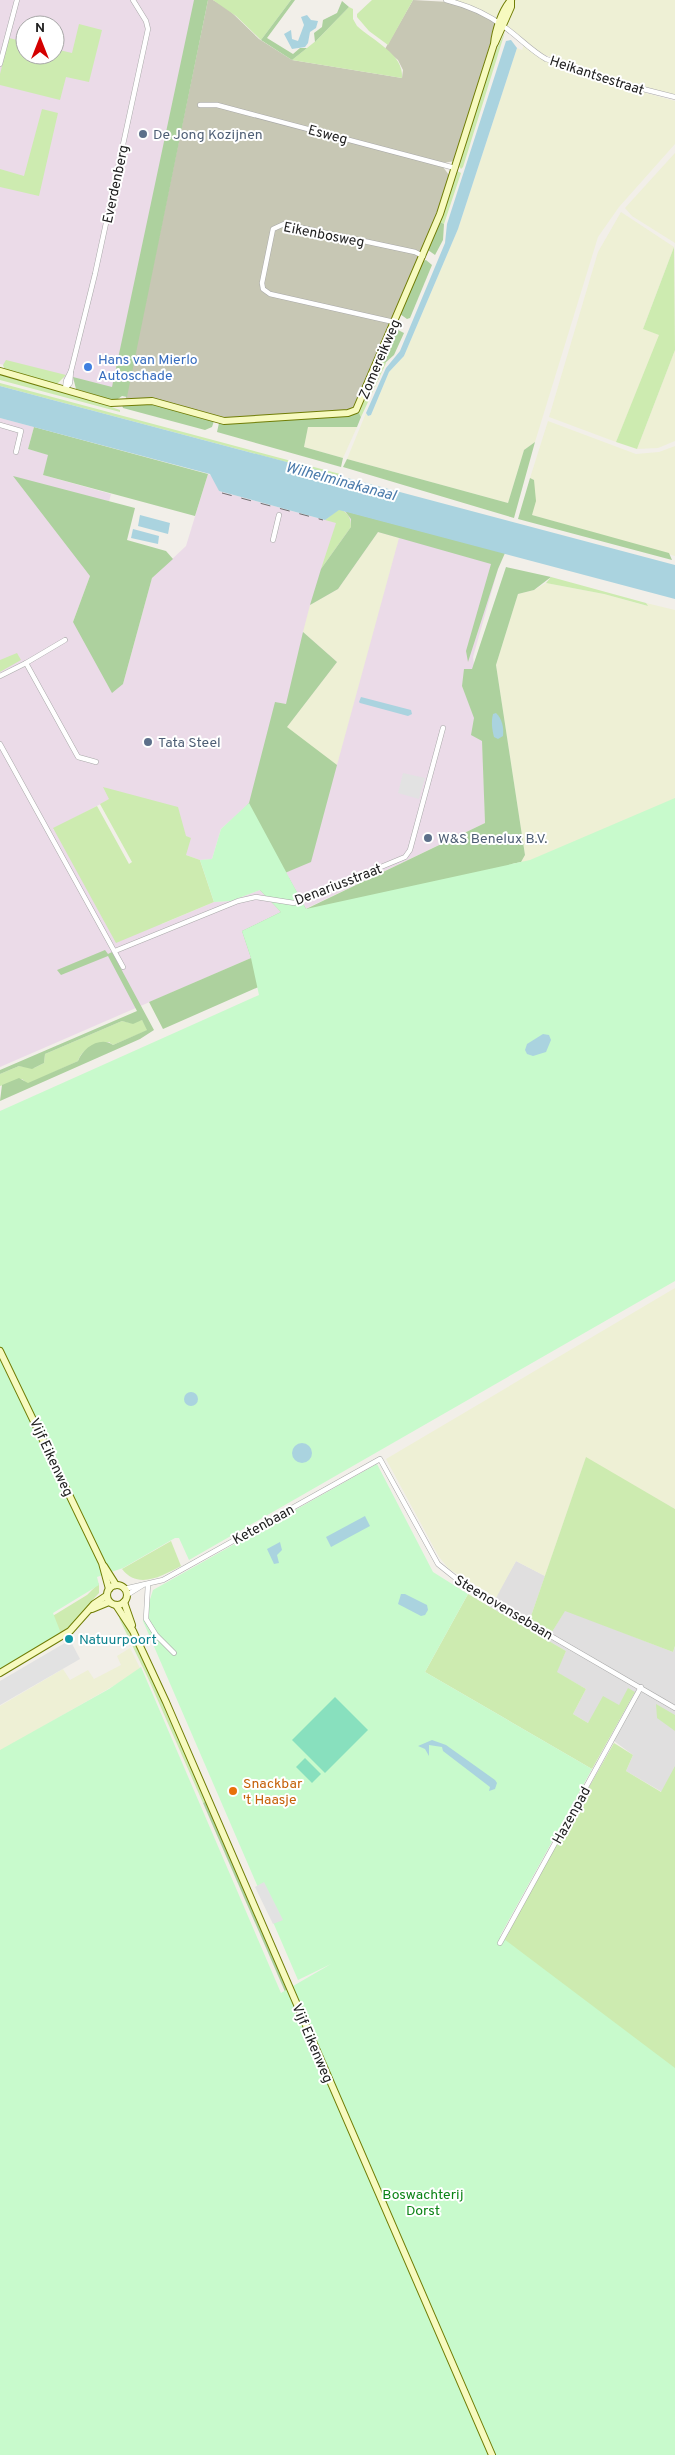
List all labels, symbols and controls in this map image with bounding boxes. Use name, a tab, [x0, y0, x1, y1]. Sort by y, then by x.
north arrow	[15, 15, 65, 65]
text: N	[35, 20, 45, 37]
street label: Heikantsestraat	[547, 53, 646, 100]
street label: Esweg	[306, 122, 349, 149]
place label: De Jong Kozijnen	[153, 127, 263, 144]
marker: De Jong Kozijnen	[137, 128, 149, 140]
street label: Everdenberg	[100, 144, 133, 225]
street label: Eikenbosweg	[282, 219, 366, 252]
street label: Zomereikweg	[356, 317, 405, 402]
place label: Hans van Mierlo Autoschade	[98, 352, 198, 385]
marker: Hans van Mierlo Autoschade	[82, 361, 94, 373]
water label: Wilhelminakanaal	[283, 459, 399, 507]
place label: Tata Steel	[158, 735, 221, 752]
marker: Tata Steel	[142, 736, 154, 748]
place label: W&S Benelux B.V.	[438, 831, 547, 848]
marker: W&S Benelux B.V.	[422, 832, 434, 844]
street label: Denariusstraat	[292, 861, 385, 910]
street label: Vijf Eikenweg	[25, 1416, 76, 1500]
street label: Ketenbaan	[230, 1501, 298, 1549]
street label: Steenovensebaan	[451, 1572, 556, 1644]
place label: Natuurpoort	[79, 1632, 157, 1649]
marker: Natuurpoort	[63, 1633, 75, 1645]
place label: Snackbar 't Haasje	[243, 1776, 303, 1809]
street label: Hazenpad	[550, 1784, 595, 1847]
marker: Snackbar 't Haasje	[227, 1785, 239, 1797]
street label: Vijf Eikenweg	[287, 2001, 336, 2086]
park label: Boswachterij Dorst	[382, 2187, 464, 2220]

